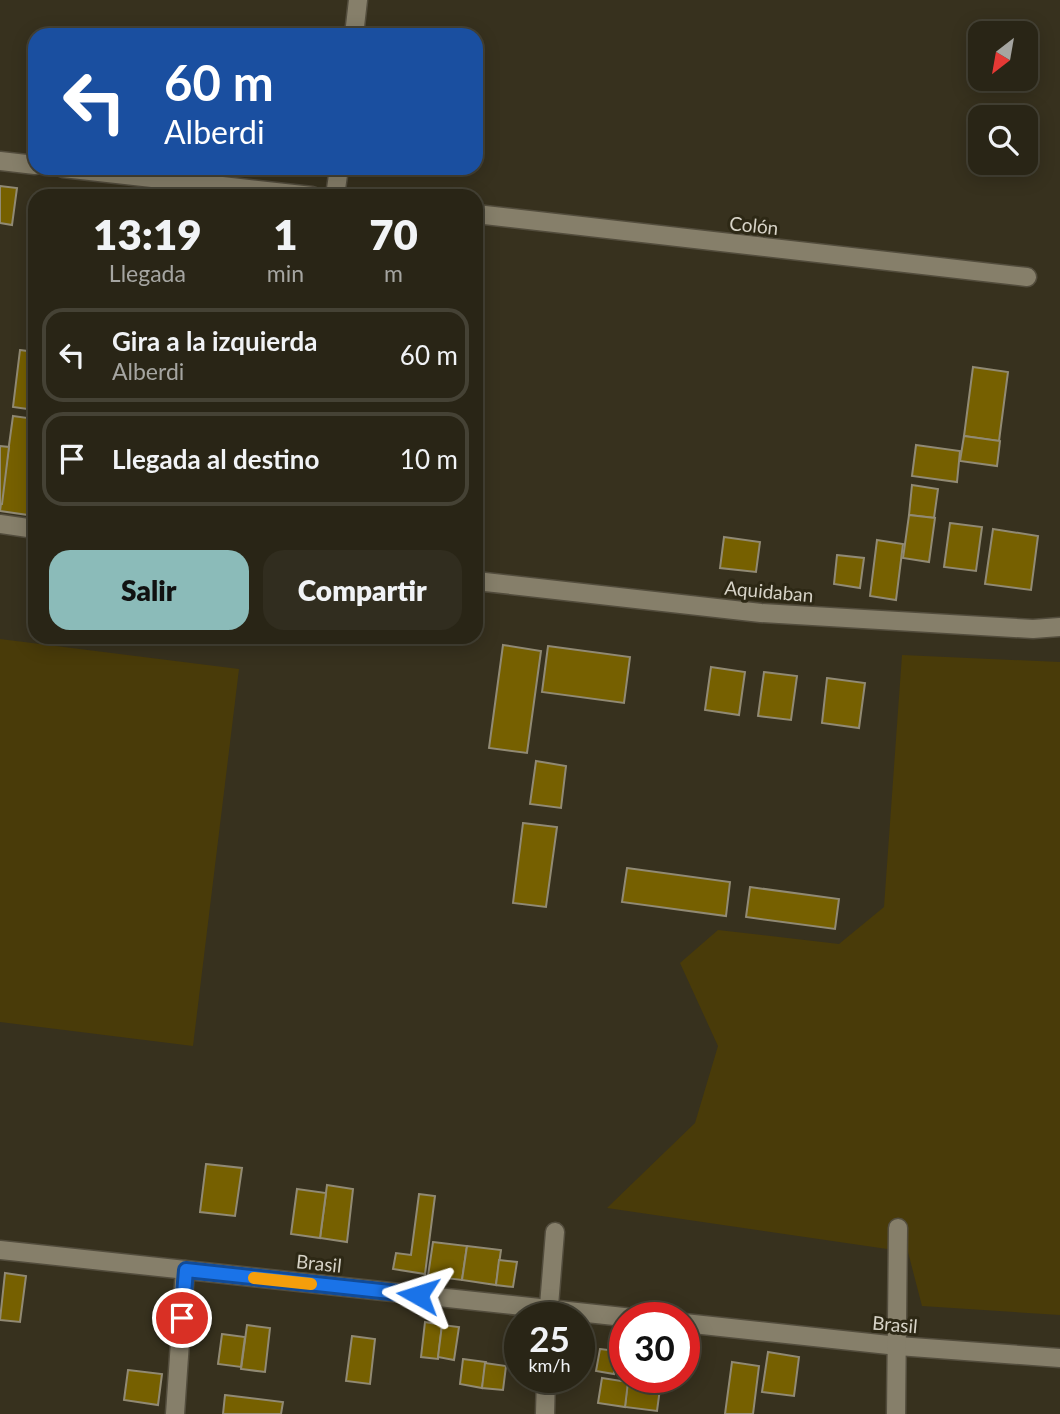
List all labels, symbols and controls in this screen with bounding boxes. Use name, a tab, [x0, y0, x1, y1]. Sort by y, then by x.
north arrow	[968, 21, 1038, 91]
map controls	[968, 21, 1038, 175]
text: 60 m	[164, 53, 274, 111]
icon: left	[49, 56, 140, 147]
button: search	[968, 105, 1038, 175]
text: Alberdi	[164, 112, 265, 151]
text: 13:19	[93, 209, 202, 259]
text: 1	[273, 209, 298, 259]
text: 70	[369, 209, 418, 259]
street label: Colón	[728, 211, 780, 239]
text: Llegada	[109, 259, 186, 287]
text: min	[267, 259, 304, 287]
text: m	[384, 259, 403, 287]
text: Gira a la izquierda	[112, 325, 318, 357]
icon: left	[53, 336, 91, 374]
text: 60 m	[400, 339, 458, 371]
text: Alberdi	[112, 357, 184, 385]
icon: arrive	[53, 440, 91, 478]
text: Llegada al destino	[112, 443, 319, 475]
text: 10 m	[400, 443, 458, 475]
button: Salir	[49, 550, 249, 630]
button: Compartir	[263, 550, 462, 630]
street label: Aquidaban	[724, 576, 814, 606]
street label: Brasil	[295, 1249, 343, 1277]
position arrow	[381, 1258, 455, 1332]
pin	[152, 1288, 212, 1348]
icon: arrive	[163, 1299, 201, 1337]
speed limit sign: 30	[609, 1302, 700, 1393]
street label: Brasil	[871, 1311, 919, 1337]
text: 25	[529, 1317, 570, 1359]
text: km/h	[528, 1354, 571, 1376]

